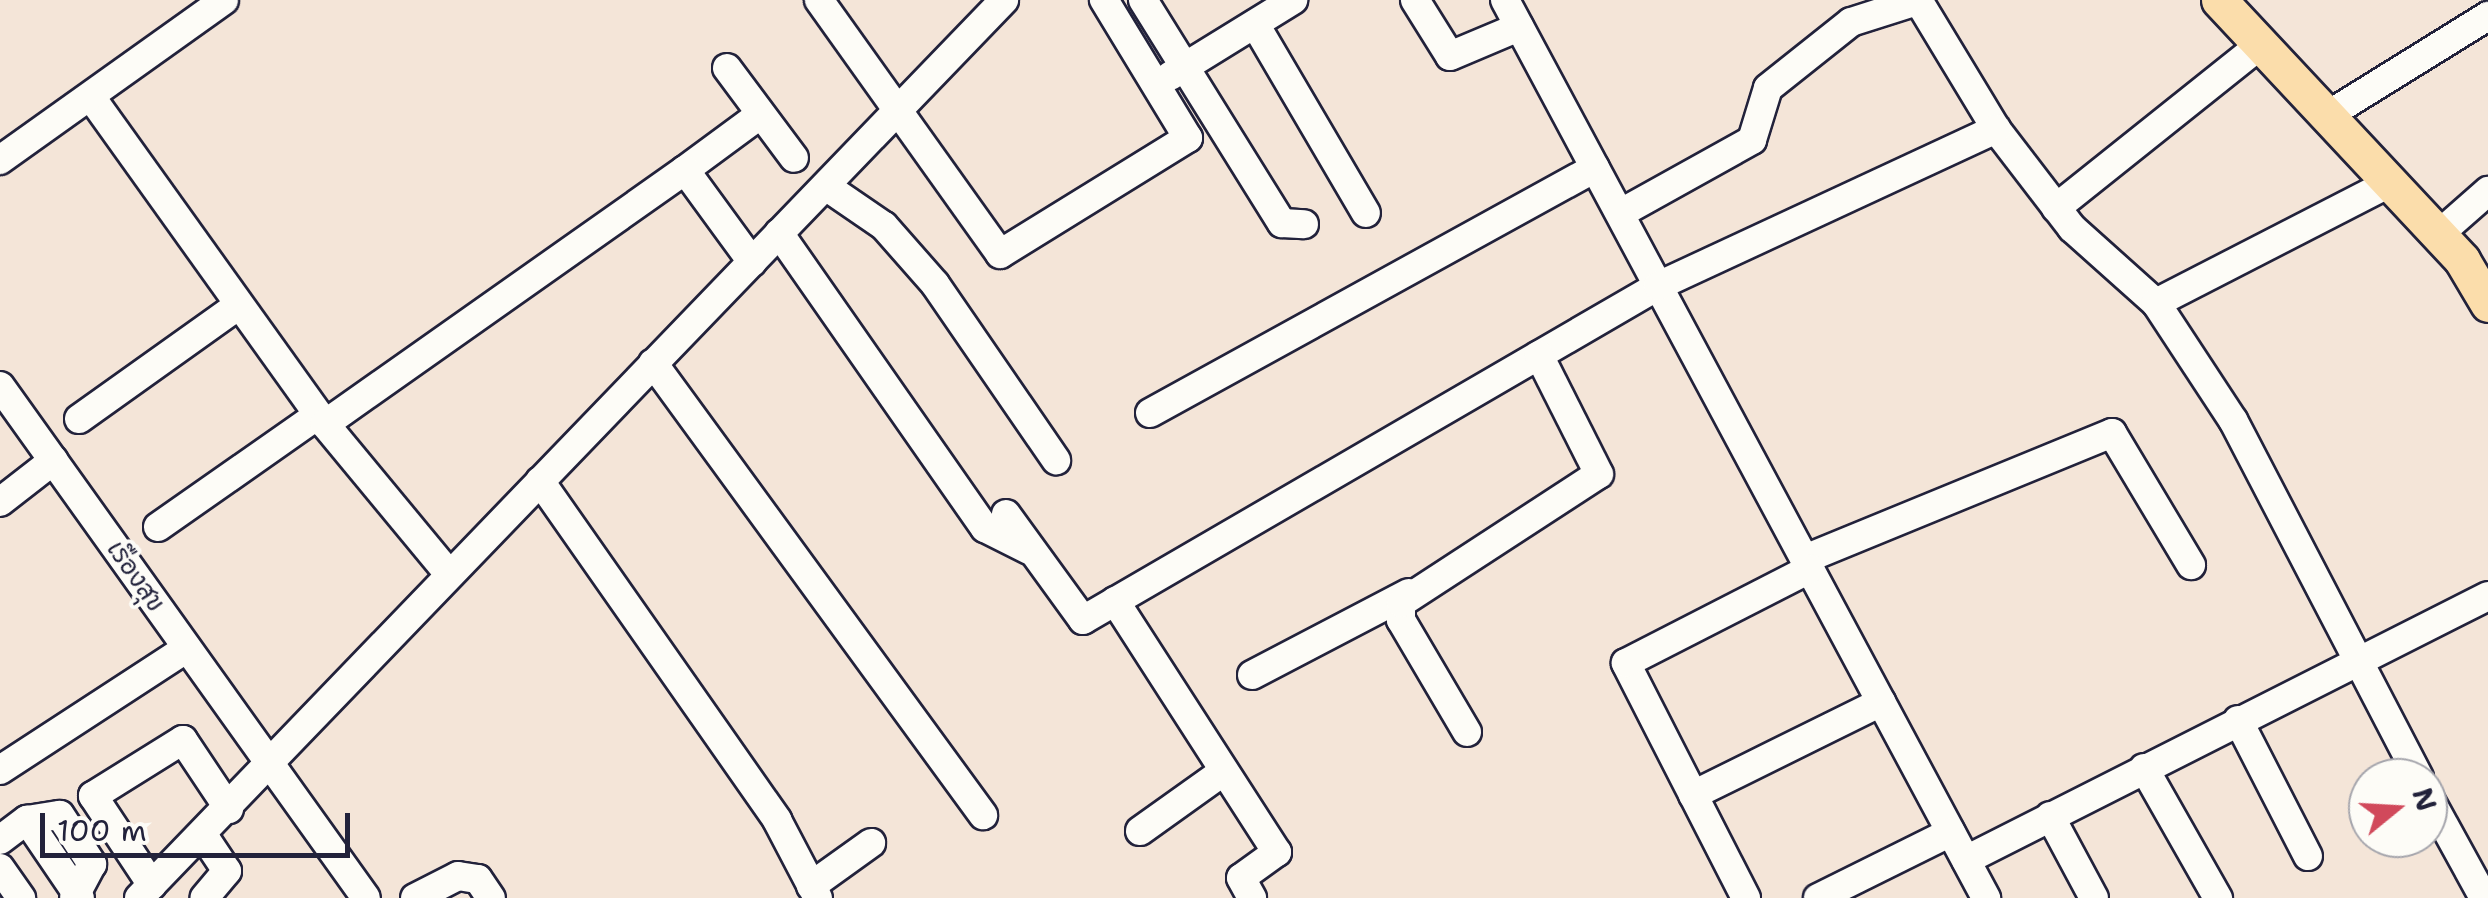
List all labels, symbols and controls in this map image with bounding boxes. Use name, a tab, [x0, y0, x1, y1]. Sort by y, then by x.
street label: เรืองสุข	[101, 535, 171, 617]
north arrow	[2348, 758, 2448, 858]
text: N	[2403, 783, 2446, 816]
scale bar	[45, 793, 355, 855]
text: 100 m	[57, 810, 147, 851]

